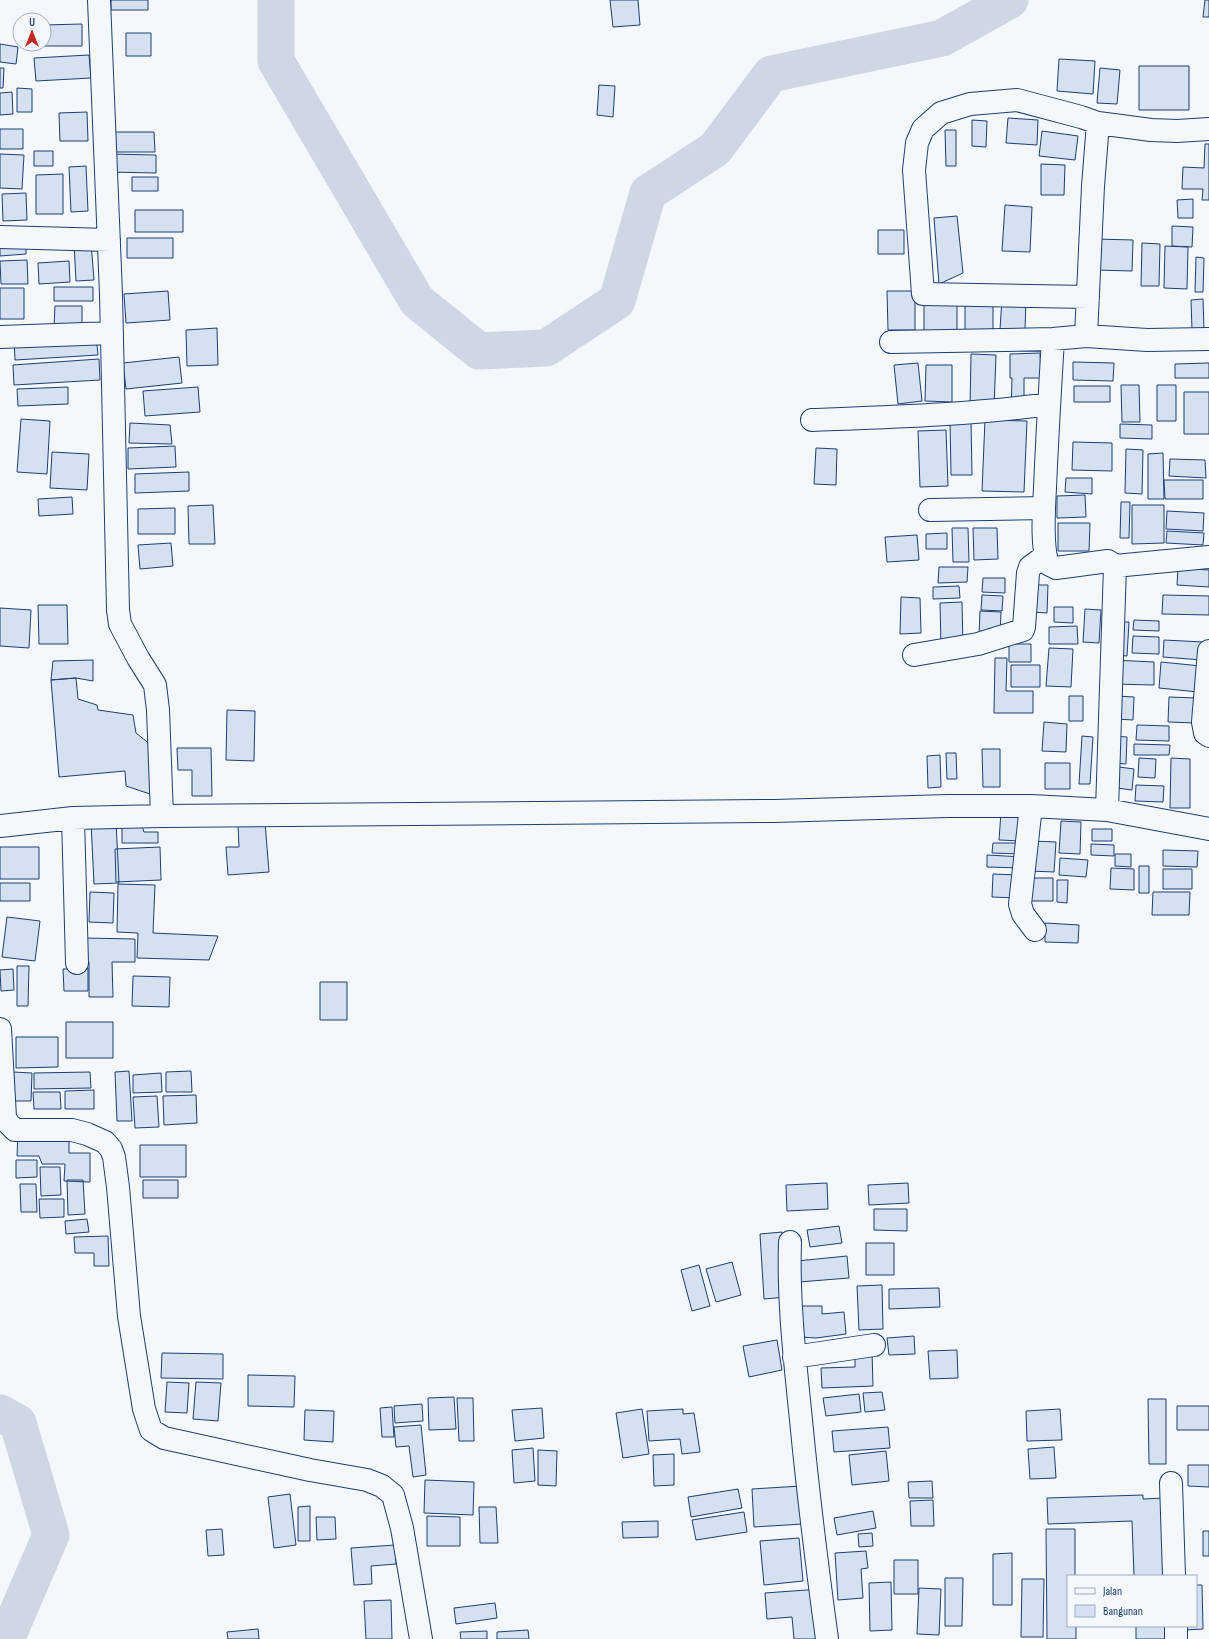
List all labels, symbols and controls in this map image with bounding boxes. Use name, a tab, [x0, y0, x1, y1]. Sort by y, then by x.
north arrow	[12, 12, 52, 52]
text: U	[29, 16, 35, 29]
legend	[1067, 1575, 1197, 1627]
text: Jalan	[1102, 1584, 1122, 1599]
text: Bangunan	[1103, 1604, 1143, 1619]

